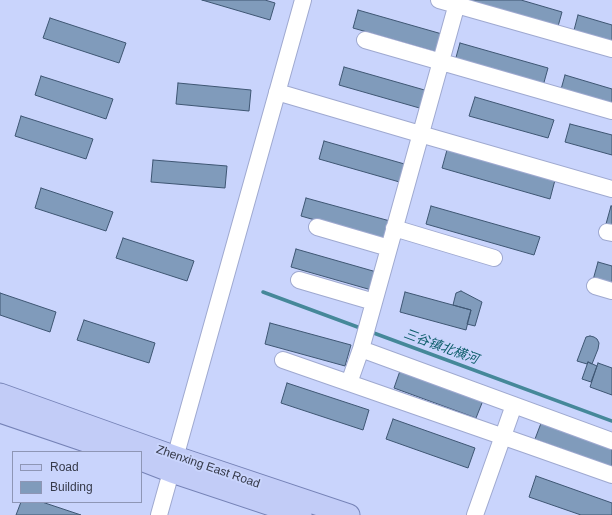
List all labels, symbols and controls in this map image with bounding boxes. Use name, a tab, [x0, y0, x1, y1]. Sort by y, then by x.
water label: 三谷镇北横河	[402, 326, 480, 368]
street label: Zhenxing East Road	[154, 442, 262, 492]
legend	[12, 451, 142, 503]
text: Road	[50, 460, 79, 474]
text: Building	[50, 480, 93, 494]

